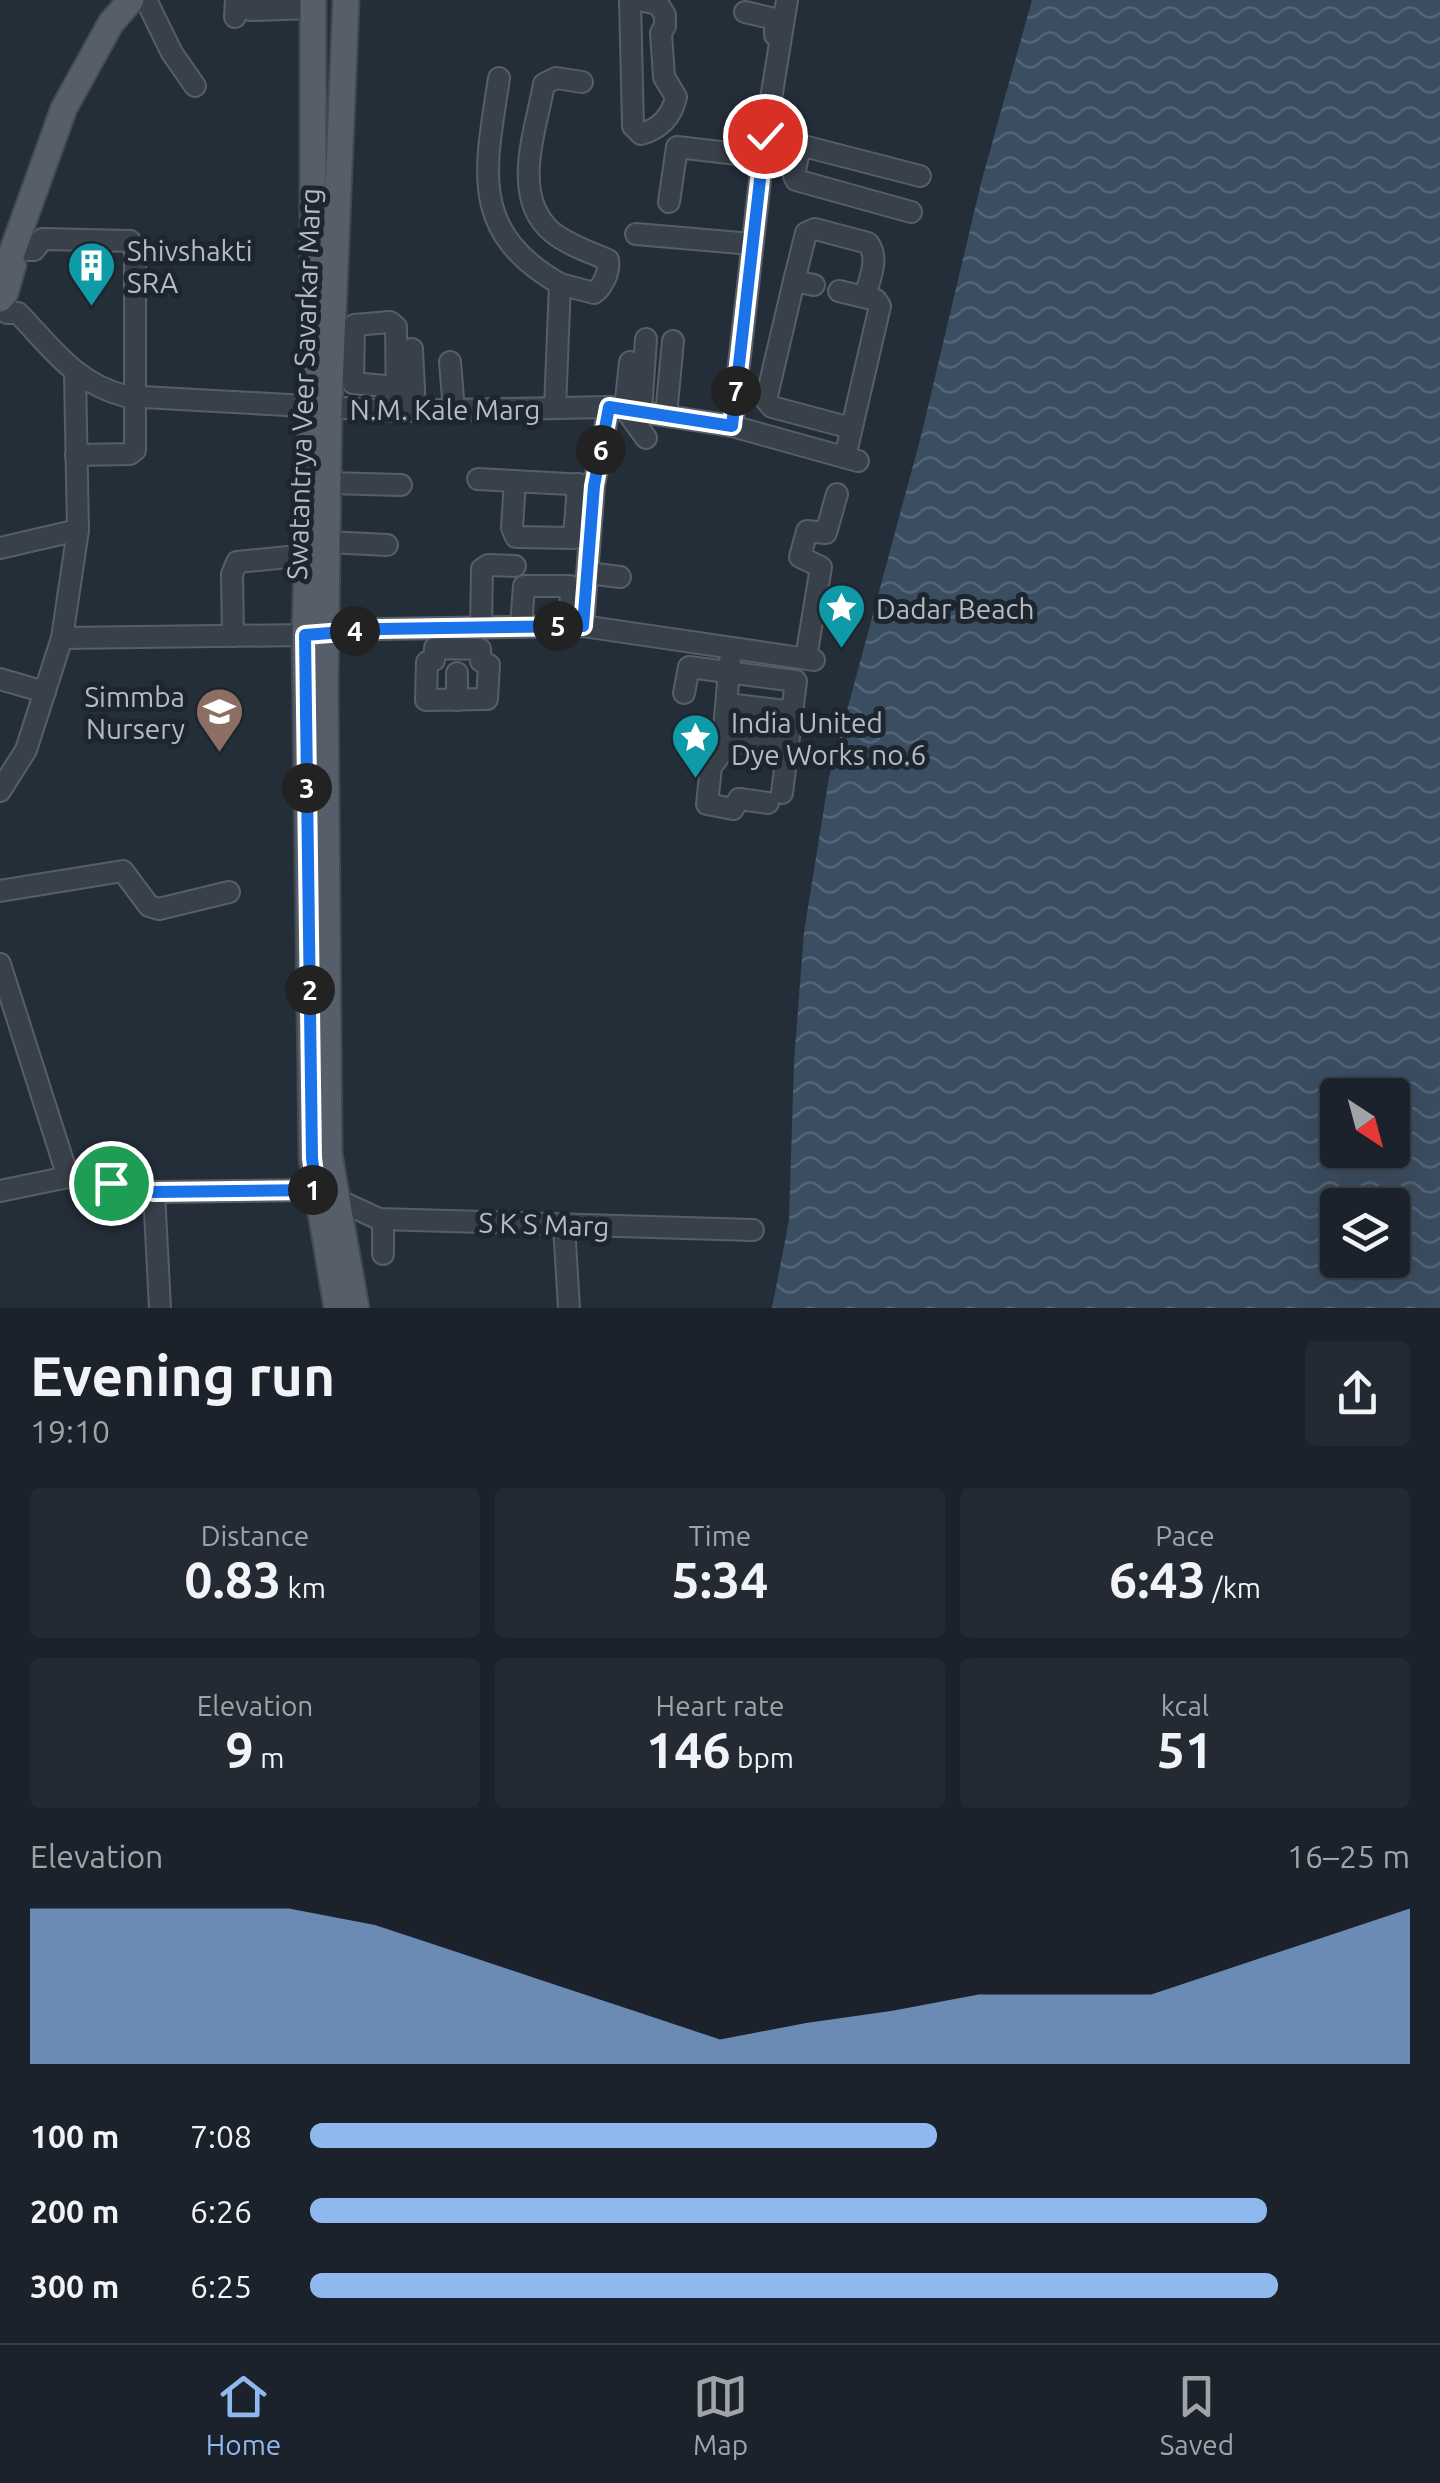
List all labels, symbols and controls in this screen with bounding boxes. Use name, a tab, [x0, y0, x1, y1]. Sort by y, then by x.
pin	[723, 94, 808, 179]
icon: check	[738, 109, 793, 164]
street label: Swatantrya Veer Savarkar Marg	[281, 188, 325, 580]
place label: Shivshakti SRA	[127, 235, 253, 298]
building icon: Shivshakti SRA	[66, 240, 118, 308]
pin: 7	[711, 366, 761, 416]
text: 7	[728, 375, 744, 406]
street label: N.M. Kale Marg	[350, 394, 540, 425]
pin: 6	[576, 425, 626, 475]
text: 6	[593, 434, 609, 465]
place icon: Dadar Beach	[815, 582, 867, 650]
place label: Dadar Beach	[876, 593, 1035, 624]
pin: 5	[533, 601, 583, 651]
pin: 4	[330, 606, 380, 656]
text: 5	[550, 610, 566, 641]
text: 4	[347, 615, 363, 646]
place label: Simmba Nursery	[84, 681, 185, 744]
school or university icon: Simmba Nursery	[194, 686, 246, 754]
place label: India United Dye Works no.6	[731, 707, 926, 770]
place icon: India United Dye Works no.6	[670, 712, 722, 780]
pin: 3	[282, 763, 332, 813]
text: 3	[299, 772, 315, 803]
pin: 2	[285, 965, 335, 1015]
text: 2	[302, 974, 318, 1005]
north arrow	[1320, 1078, 1410, 1168]
map controls	[1320, 1078, 1410, 1278]
pin	[69, 1141, 154, 1226]
icon: arrive	[84, 1156, 139, 1211]
pin: 1	[288, 1165, 338, 1215]
text: 1	[305, 1174, 321, 1205]
button: layers	[1320, 1188, 1410, 1278]
street label: S K S Marg	[478, 1206, 610, 1242]
button: share	[1305, 1341, 1410, 1446]
text: Evening run	[30, 1345, 335, 1406]
text: 19:10	[30, 1413, 110, 1449]
text: Distance	[201, 1520, 309, 1551]
text: Time	[689, 1520, 751, 1551]
text: Pace	[1155, 1520, 1215, 1551]
text: 0.83	[184, 1551, 281, 1607]
text: 5:34	[672, 1551, 768, 1607]
text: 6:43	[1109, 1551, 1206, 1607]
text: km	[281, 1572, 326, 1603]
text: /km	[1206, 1572, 1261, 1603]
text: Elevation	[197, 1690, 313, 1721]
text: Heart rate	[656, 1690, 784, 1721]
text: kcal	[1161, 1690, 1209, 1721]
text: 9	[226, 1721, 254, 1777]
text: 146	[646, 1721, 731, 1777]
text: 51	[1157, 1721, 1213, 1777]
text: m	[254, 1742, 284, 1773]
text: bpm	[731, 1742, 794, 1773]
text: Elevation	[30, 1838, 163, 1874]
text: 16–25 m	[1287, 1838, 1410, 1874]
text: 100 m	[30, 2118, 119, 2154]
text: 7:08	[190, 2118, 252, 2154]
text: 200 m	[30, 2193, 119, 2229]
text: 6:26	[190, 2193, 252, 2229]
text: 300 m	[30, 2268, 119, 2304]
text: 6:25	[190, 2268, 252, 2304]
tab: Home	[206, 2369, 281, 2460]
tab: Map	[693, 2369, 748, 2460]
tab: Saved	[1160, 2369, 1234, 2460]

